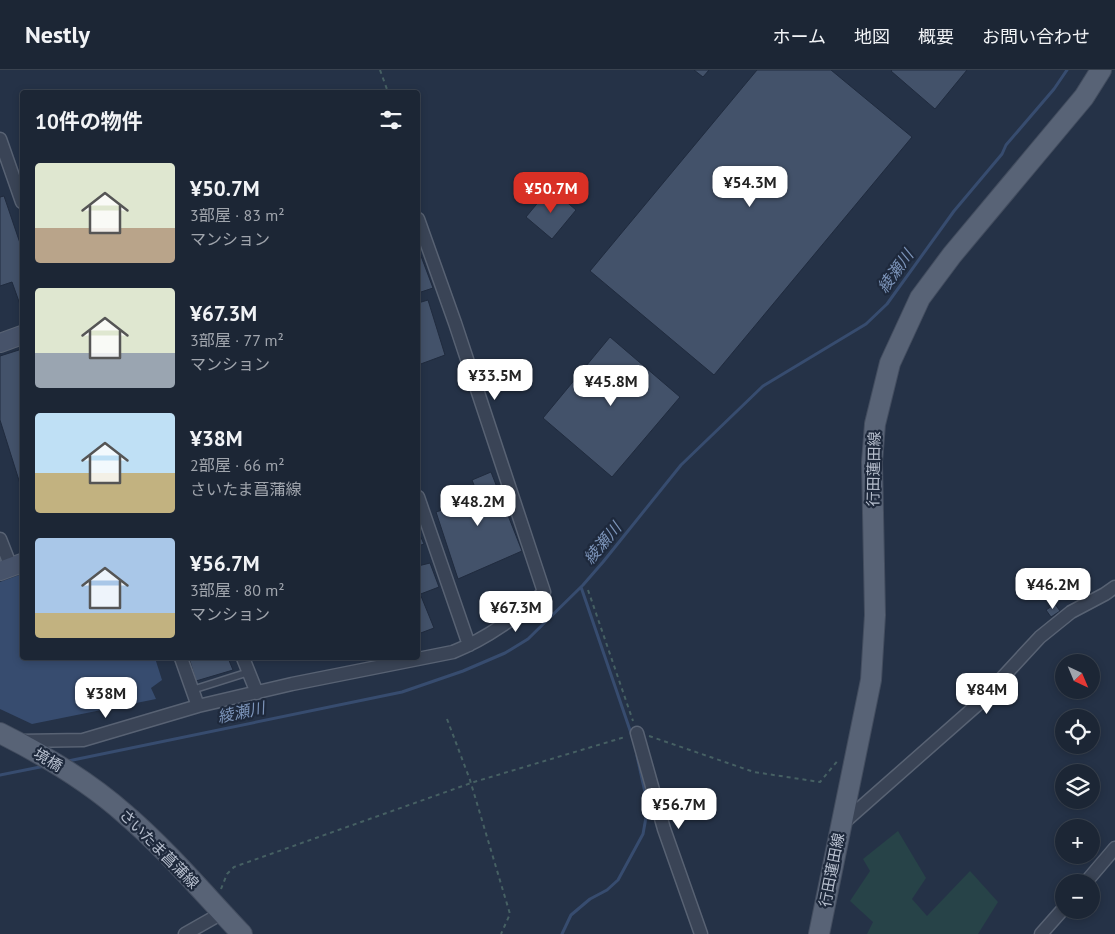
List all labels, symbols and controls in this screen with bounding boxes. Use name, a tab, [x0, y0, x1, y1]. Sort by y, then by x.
text: Nestly	[25, 19, 90, 50]
text: ホーム	[773, 25, 826, 48]
text: 地図	[854, 25, 890, 48]
text: 概要	[918, 25, 954, 48]
text: お問い合わせ	[982, 25, 1090, 48]
icon: filters	[377, 106, 405, 134]
text: 10件の物件	[35, 108, 143, 135]
pin: ¥54.3M	[709, 166, 791, 208]
pin: ¥50.7M	[510, 172, 592, 214]
text: ¥54.3M	[723, 172, 777, 192]
text: ¥50.7M	[190, 175, 260, 202]
text: ¥50.7M	[524, 178, 578, 198]
icon: home	[75, 183, 135, 243]
text: 3部屋 · 83 m²	[190, 205, 285, 225]
text: マンション	[190, 229, 270, 249]
water label: 綾瀬川	[873, 244, 918, 296]
text: ¥67.3M	[190, 300, 257, 327]
icon: home	[75, 308, 135, 368]
text: 3部屋 · 77 m²	[190, 330, 284, 350]
text: マンション	[190, 354, 270, 374]
pin: ¥33.5M	[454, 358, 536, 401]
pin: ¥45.8M	[570, 364, 652, 407]
text: ¥33.5M	[468, 365, 522, 385]
text: ¥45.8M	[584, 371, 638, 391]
text: ¥38M	[190, 425, 243, 452]
street label: 行田蓮田線	[863, 431, 884, 507]
icon: home	[75, 433, 135, 493]
text: 2部屋 · 66 m²	[190, 455, 285, 475]
text: さいたま菖蒲線	[190, 479, 302, 499]
pin: ¥48.2M	[437, 484, 519, 527]
text: ¥48.2M	[451, 491, 505, 511]
water label: 綾瀬川	[579, 517, 626, 568]
text: ¥56.7M	[190, 550, 260, 577]
icon: home	[75, 558, 135, 618]
pin: ¥46.2M	[1012, 568, 1094, 610]
text: ¥46.2M	[1026, 574, 1080, 594]
text: 3部屋 · 80 m²	[190, 580, 285, 600]
pin: ¥67.3M	[475, 590, 557, 633]
text: ¥67.3M	[490, 597, 542, 617]
text: マンション	[190, 604, 270, 624]
north arrow	[1055, 654, 1100, 699]
map controls	[1055, 654, 1100, 919]
pin: ¥84M	[957, 672, 1017, 715]
pin: ¥38M	[76, 676, 136, 719]
text: ¥84M	[967, 679, 1007, 699]
text: ¥38M	[86, 683, 126, 703]
water label: 綾瀬川	[215, 697, 269, 727]
button: locate	[1055, 709, 1100, 754]
street label: 境橋	[31, 744, 66, 775]
button: layers	[1055, 764, 1100, 809]
pin: ¥56.7M	[638, 788, 720, 830]
text: ¥56.7M	[652, 794, 706, 814]
street label: さいたま菖蒲線	[116, 805, 203, 892]
button: +	[1055, 819, 1100, 864]
street label: 行田蓮田線	[815, 831, 848, 909]
button: −	[1055, 874, 1100, 919]

